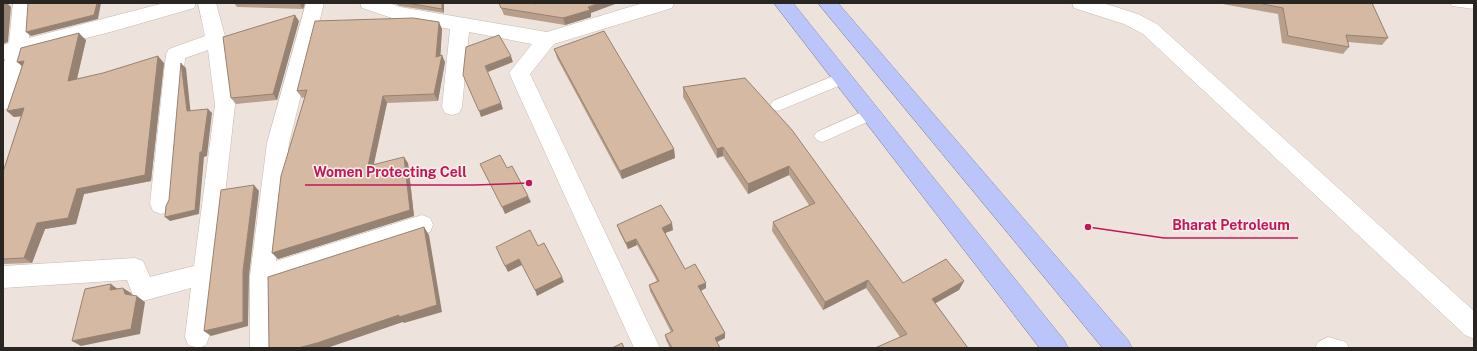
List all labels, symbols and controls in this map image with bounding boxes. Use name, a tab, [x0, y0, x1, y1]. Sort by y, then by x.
callout: Women Protecting Cell	[305, 159, 475, 185]
text: Women Protecting Cell	[313, 164, 467, 180]
callout: Bharat Petroleum	[1164, 212, 1298, 238]
text: Bharat Petroleum	[1172, 217, 1290, 233]

